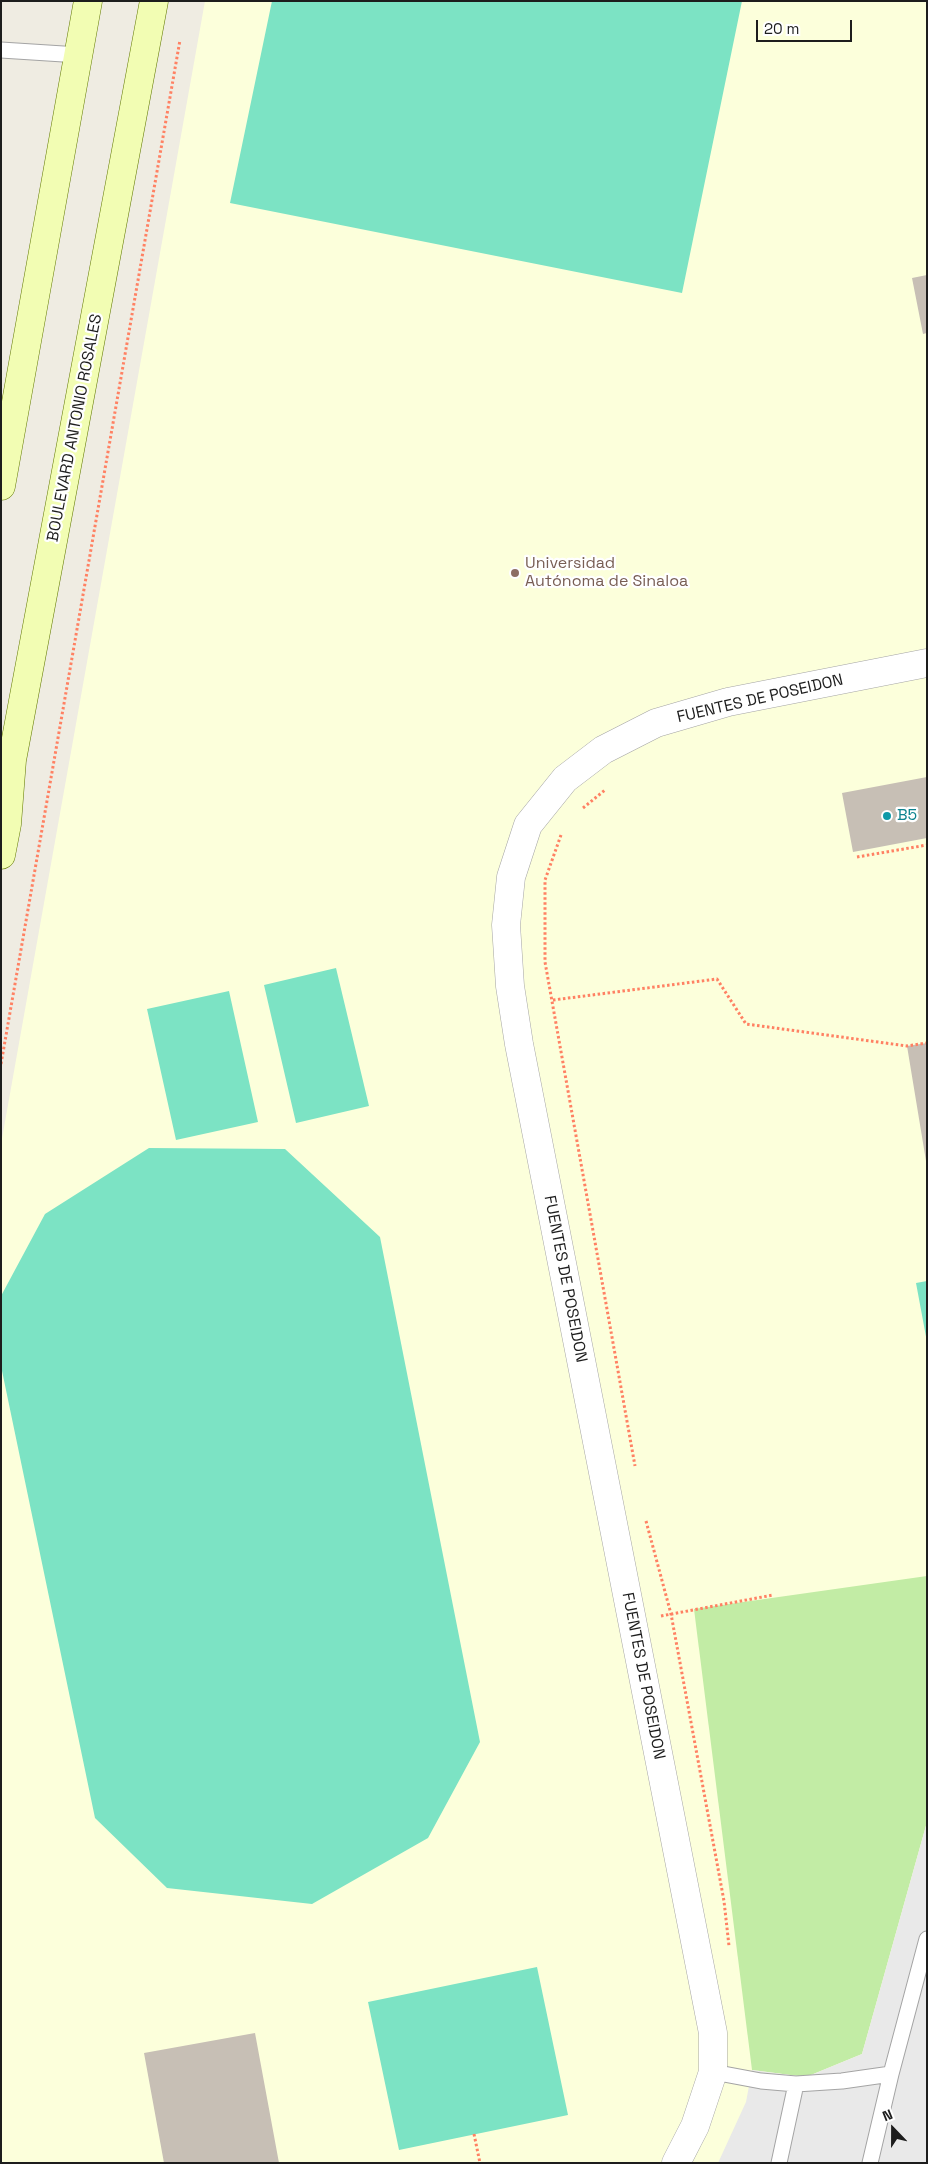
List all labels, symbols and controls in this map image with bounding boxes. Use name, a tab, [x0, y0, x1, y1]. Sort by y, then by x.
scale bar	[758, 10, 854, 42]
text: 20 m	[764, 19, 799, 38]
street label: BOULEVARD ANTONIO ROSALES	[43, 313, 107, 543]
place label: Universidad Autónoma de Sinaloa	[525, 554, 688, 592]
marker: Universidad Autónoma de Sinaloa	[509, 567, 521, 579]
street label: FUENTES DE POSEIDON	[675, 671, 845, 727]
place label: B5	[897, 806, 917, 826]
marker: B5	[881, 810, 893, 822]
street label: FUENTES DE POSEIDON	[539, 1194, 591, 1364]
street label: FUENTES DE POSEIDON	[617, 1591, 669, 1761]
north arrow	[868, 2104, 918, 2154]
text: N	[880, 2105, 895, 2125]

